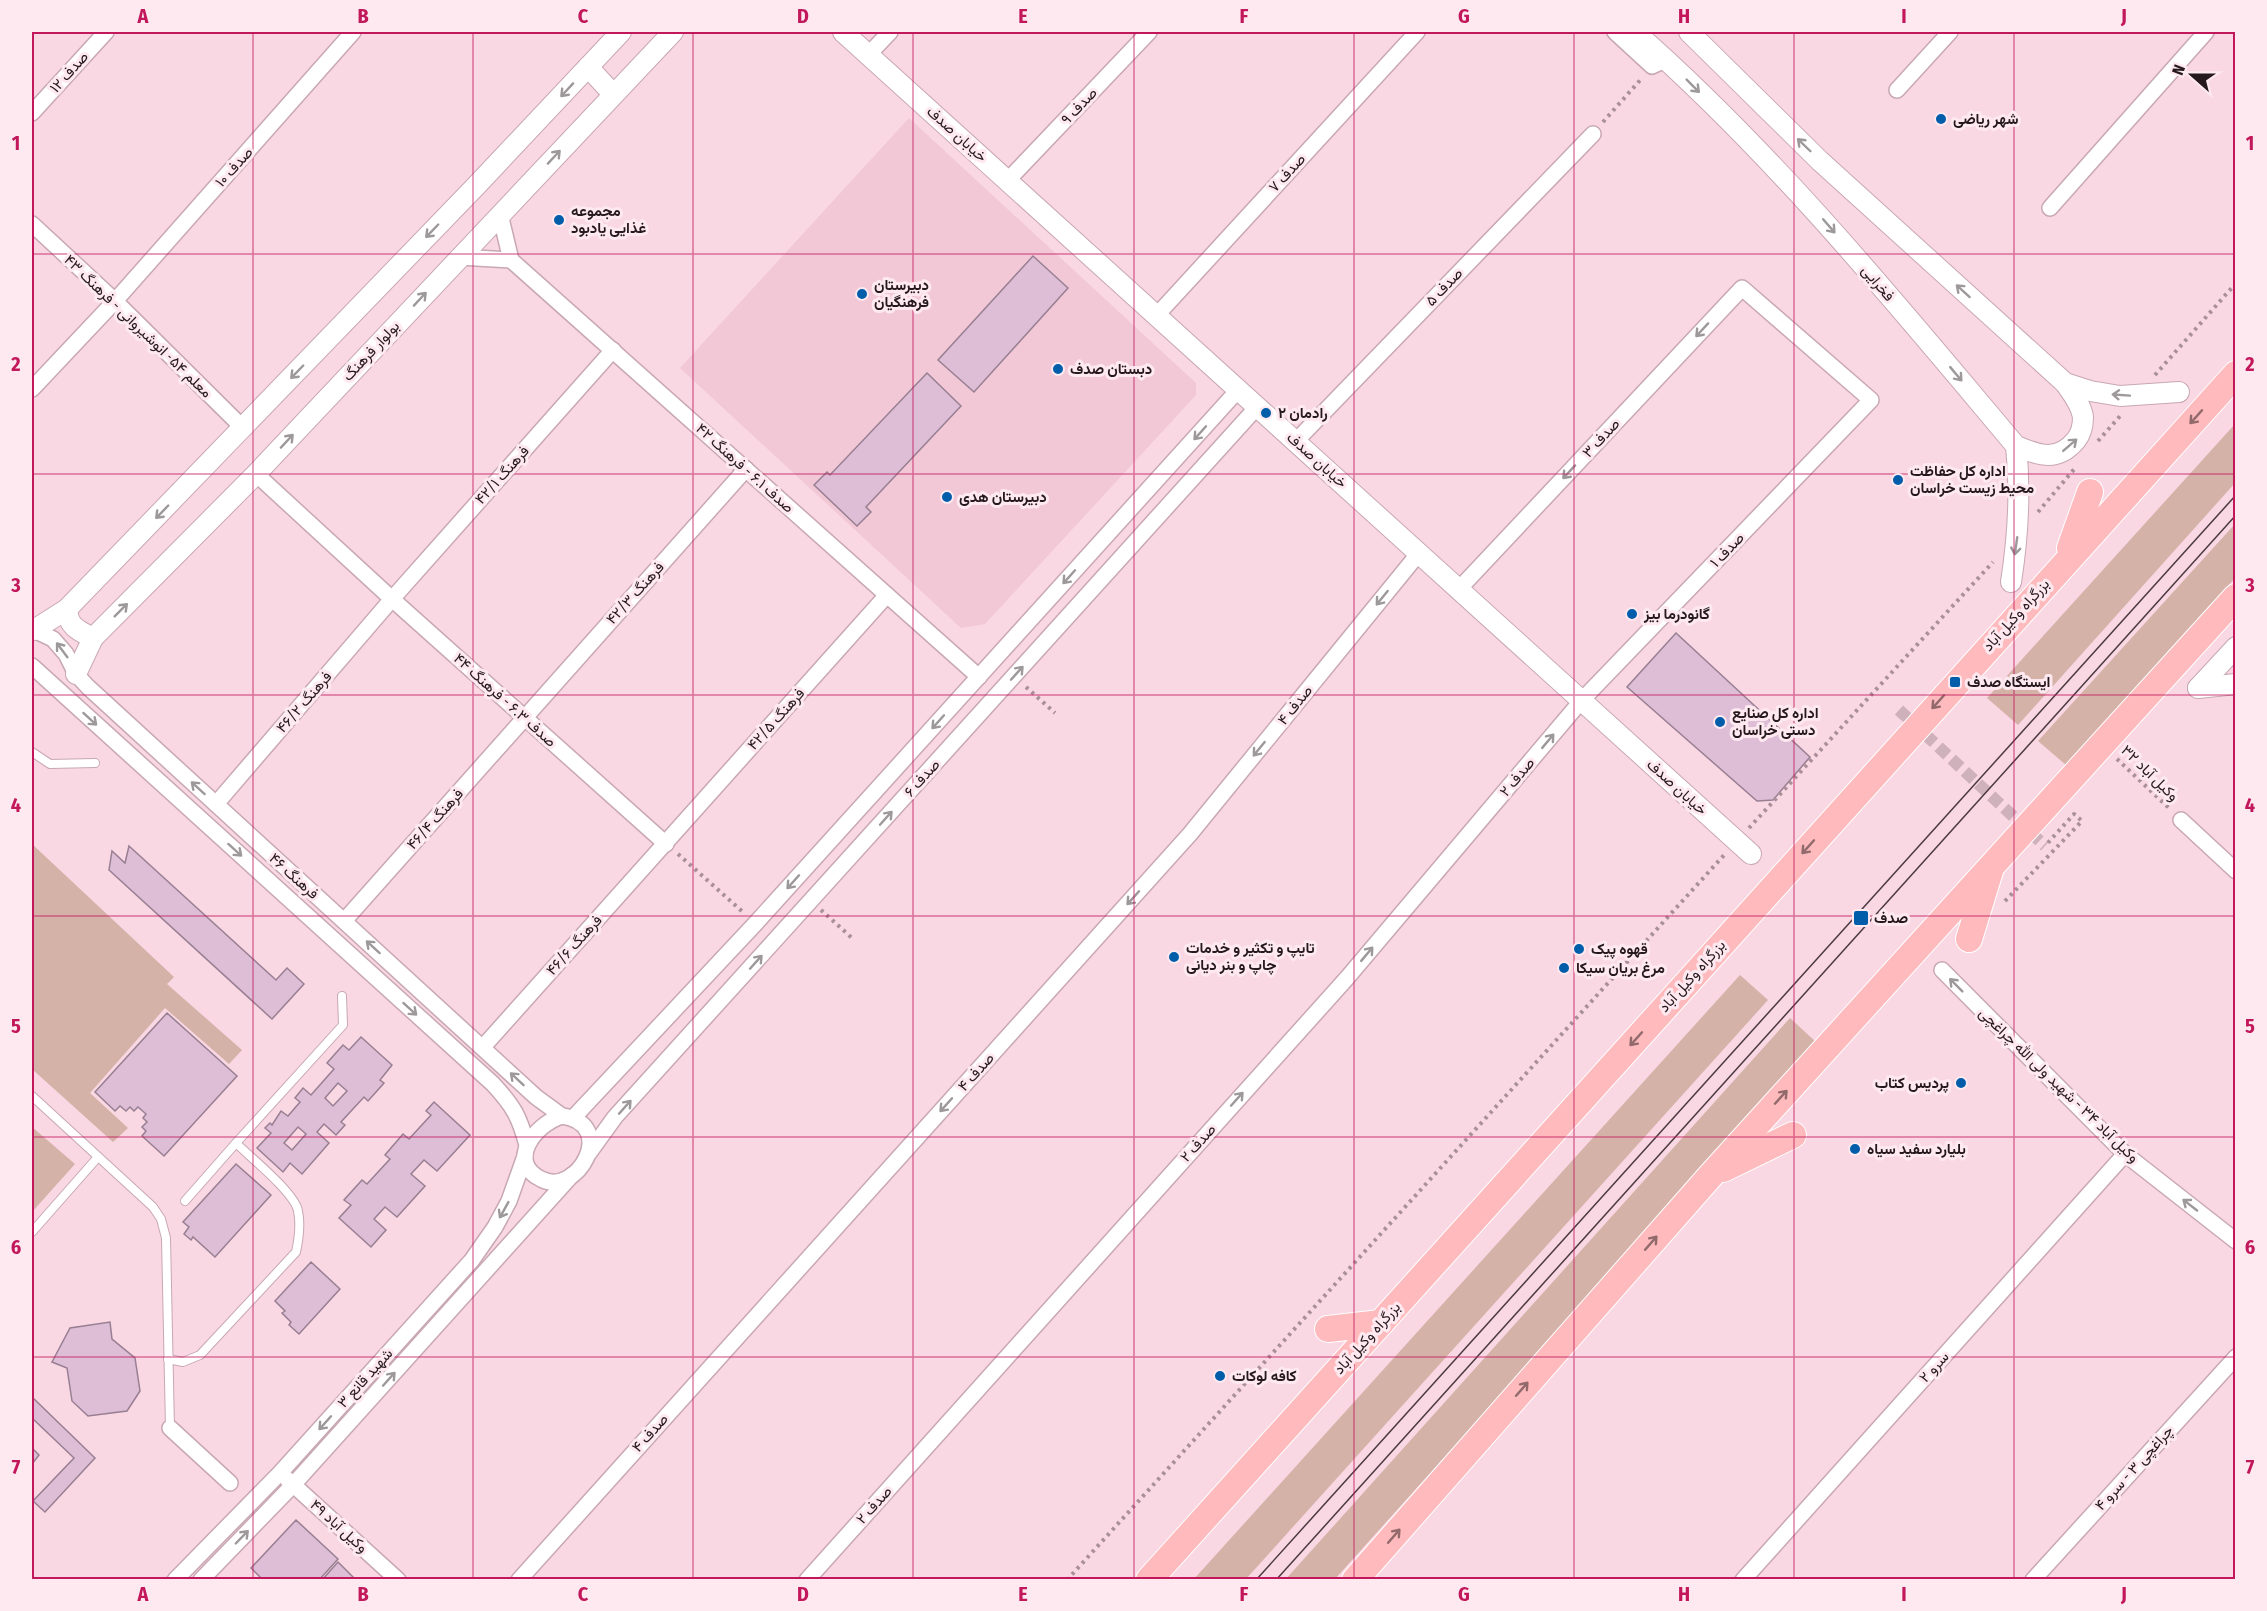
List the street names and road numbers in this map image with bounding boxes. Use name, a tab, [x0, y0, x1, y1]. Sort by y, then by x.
street label: صدف ۱۲	[46, 48, 92, 96]
street label: صدف ۹	[1057, 84, 1101, 128]
street label: خیابان صدف	[923, 102, 991, 166]
street label: صدف ۱۰	[211, 143, 257, 191]
street label: صدف ۷	[1265, 150, 1309, 196]
street label: معلم ۵۴- انوشیروانی - فرهنگ ۴۳	[60, 251, 216, 402]
street label: فخرایی	[1857, 261, 1898, 306]
street label: صدف ۵	[1422, 264, 1466, 310]
street label: بولوار فرهنگ	[339, 317, 403, 385]
street label: صدف ۳	[1578, 415, 1624, 461]
street label: صدف ۶.۱ - فرهنگ ۴۲	[692, 419, 798, 517]
street label: خیابان صدف	[1283, 428, 1351, 492]
street label: فرهنگ ۴۲/۱	[471, 442, 533, 508]
street label: صدف ۱	[1706, 529, 1748, 571]
street label: فرهنگ ۴۲/۳	[602, 558, 668, 628]
street label: بزرگراه وکیل آباد	[1979, 575, 2053, 655]
street label: صدف ۶.۳ - فرهنگ ۴۴	[450, 649, 560, 751]
street label: فرهنگ ۴۶/۲	[272, 668, 336, 736]
street label: صدف ۴	[1274, 682, 1316, 728]
street label: فرهنگ ۴۲/۵	[744, 684, 809, 754]
street label: وکیل آباد ۳۲	[2117, 741, 2183, 805]
street label: صدف ۲	[1496, 754, 1538, 800]
street label: صدف ۶	[900, 755, 944, 801]
street label: خیابان صدف	[1643, 755, 1711, 819]
street label: فرهنگ ۴۶/۴	[403, 785, 467, 853]
street label: فرهنگ ۴۶	[266, 849, 323, 903]
street label: فرهنگ ۴۶/۶	[542, 911, 606, 979]
street label: بزرگراه وکیل آباد	[1655, 936, 1729, 1016]
street label: وکیل آباد ۳۴ - شهید ولی الله چراغچی	[1975, 1004, 2143, 1167]
street label: صدف ۴	[954, 1049, 998, 1095]
street label: صدف ۲	[1176, 1120, 1220, 1166]
street label: بزرگراه وکیل آباد	[1330, 1298, 1404, 1378]
street label: شهید قانع ۳	[334, 1344, 398, 1413]
street label: سرو ۲	[1915, 1348, 1953, 1386]
street label: صدف ۴	[628, 1410, 672, 1456]
street label: چراغچی ۳ - سرو ۴	[2091, 1422, 2178, 1515]
street label: صدف ۲	[852, 1482, 896, 1528]
street label: وکیل آباد ۴۹	[307, 1495, 371, 1557]

